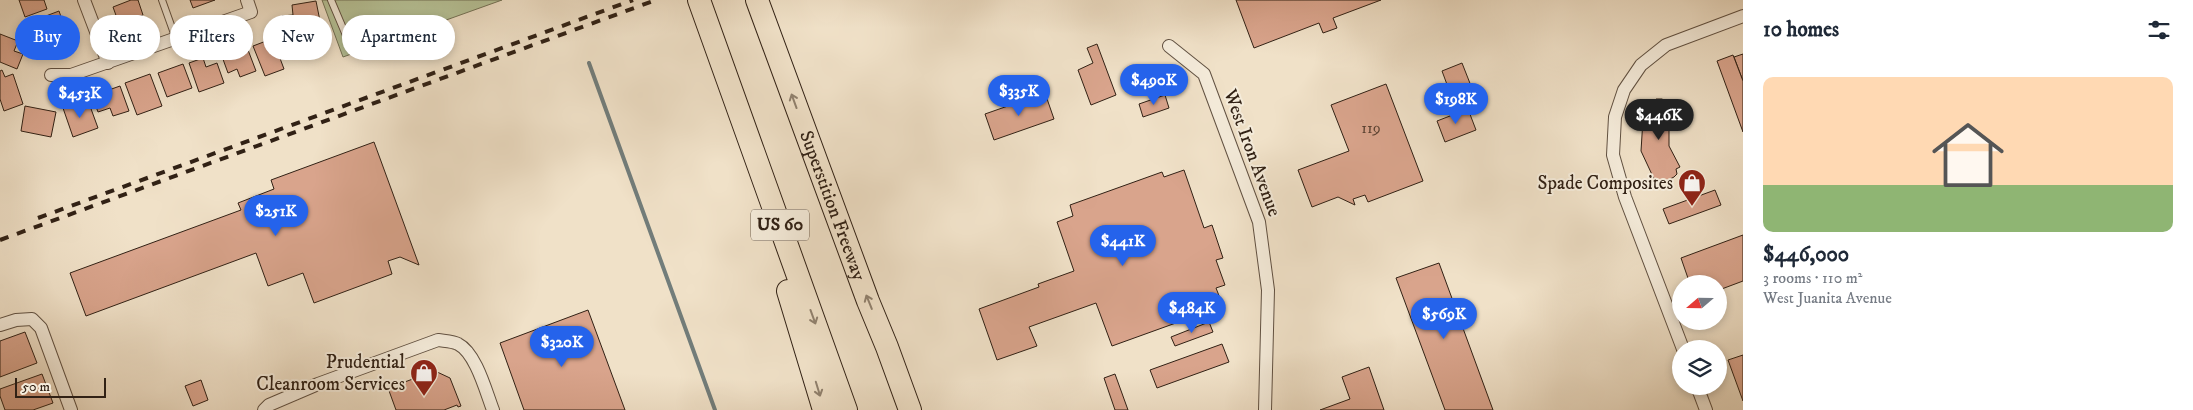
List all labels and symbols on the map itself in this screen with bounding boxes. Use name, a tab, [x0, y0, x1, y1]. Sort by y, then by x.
pin: $490K	[1119, 64, 1189, 106]
pin: $335K	[984, 74, 1054, 117]
pin: $453K	[45, 76, 115, 119]
pin: $198K	[1421, 82, 1491, 125]
street label: West Iron Avenue	[1218, 85, 1286, 220]
one-way arrow	[789, 93, 798, 109]
pin: $446K	[1624, 98, 1694, 141]
house number: 119	[1361, 118, 1381, 138]
street label: Superstition Freeway	[795, 127, 871, 284]
shop icon: Spade Composites	[1677, 168, 1707, 207]
place label: Spade Composites	[1538, 172, 1673, 195]
pin: $251K	[241, 194, 311, 237]
road number: US 60	[751, 210, 809, 240]
pin: $441K	[1088, 224, 1158, 267]
north arrow	[1672, 275, 1728, 330]
pin: $484K	[1157, 292, 1227, 334]
one-way arrow	[863, 295, 872, 310]
pin: $569K	[1409, 298, 1479, 340]
one-way arrow	[809, 309, 818, 324]
pin: $320K	[527, 326, 597, 368]
place label: Prudential Cleanroom Services	[256, 351, 405, 396]
shop icon: Prudential Cleanroom Services	[409, 358, 439, 397]
scale bar	[15, 375, 106, 398]
one-way arrow	[813, 381, 823, 397]

